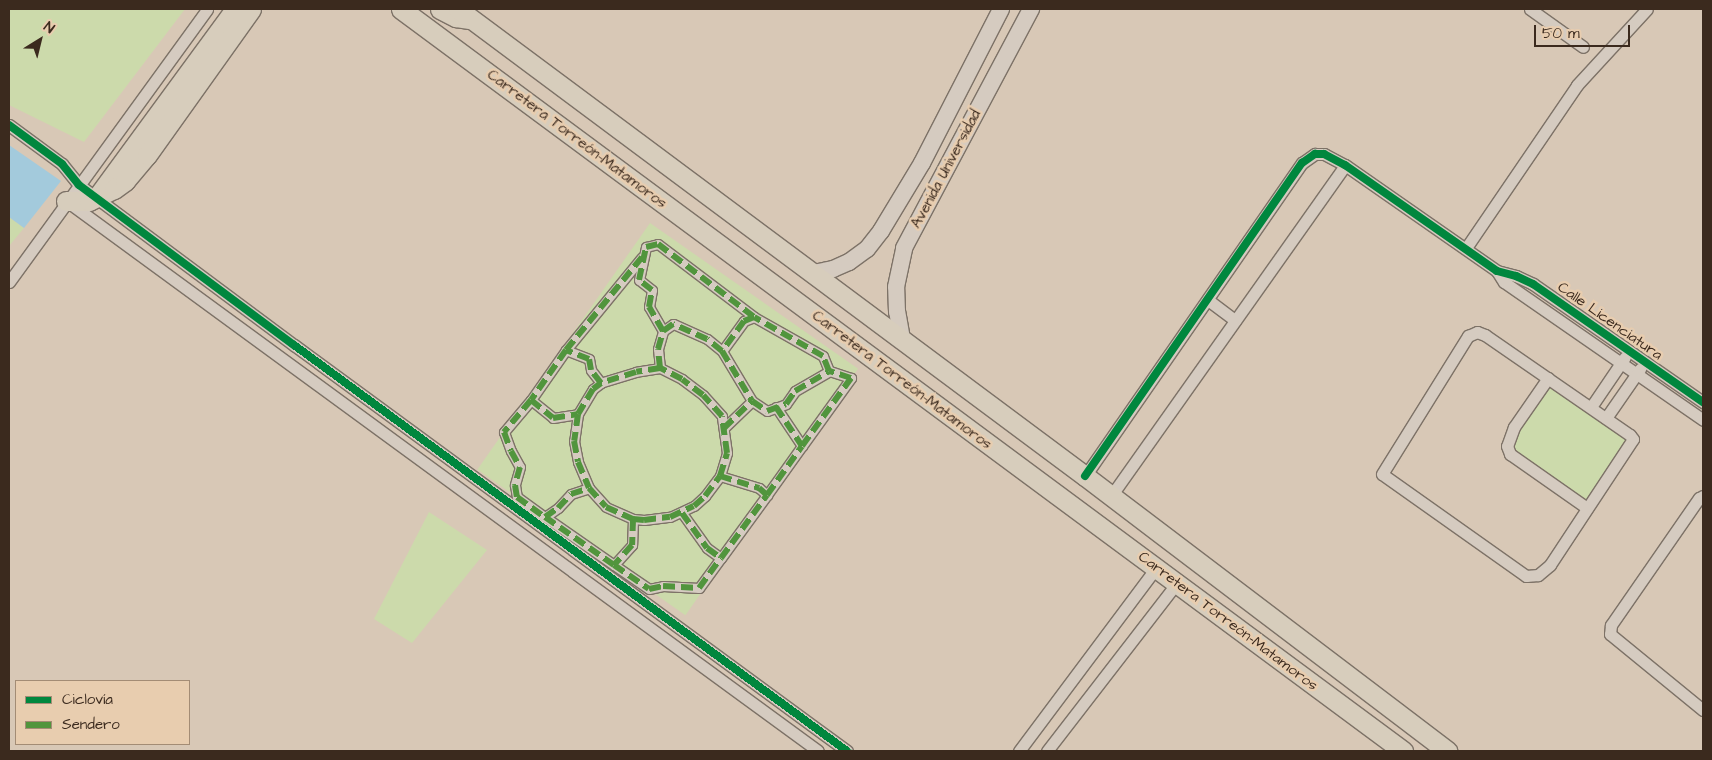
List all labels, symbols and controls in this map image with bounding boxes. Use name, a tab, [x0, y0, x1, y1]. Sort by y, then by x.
north arrow	[15, 15, 65, 65]
scale bar	[1537, 15, 1633, 47]
text: N	[39, 17, 58, 39]
text: 50 m	[1542, 23, 1580, 44]
street label: Carretera Torreón-Matamoros	[484, 66, 670, 212]
street label: Avenida Universidad	[907, 107, 985, 231]
street label: Calle Licenciatura	[1554, 278, 1666, 364]
street label: Carretera Torreón-Matamoros	[809, 307, 995, 453]
street label: Carretera Torreón-Matamoros	[1135, 548, 1321, 694]
legend	[15, 680, 190, 745]
text: Ciclovía	[62, 689, 113, 710]
text: Sendero	[62, 714, 120, 735]

